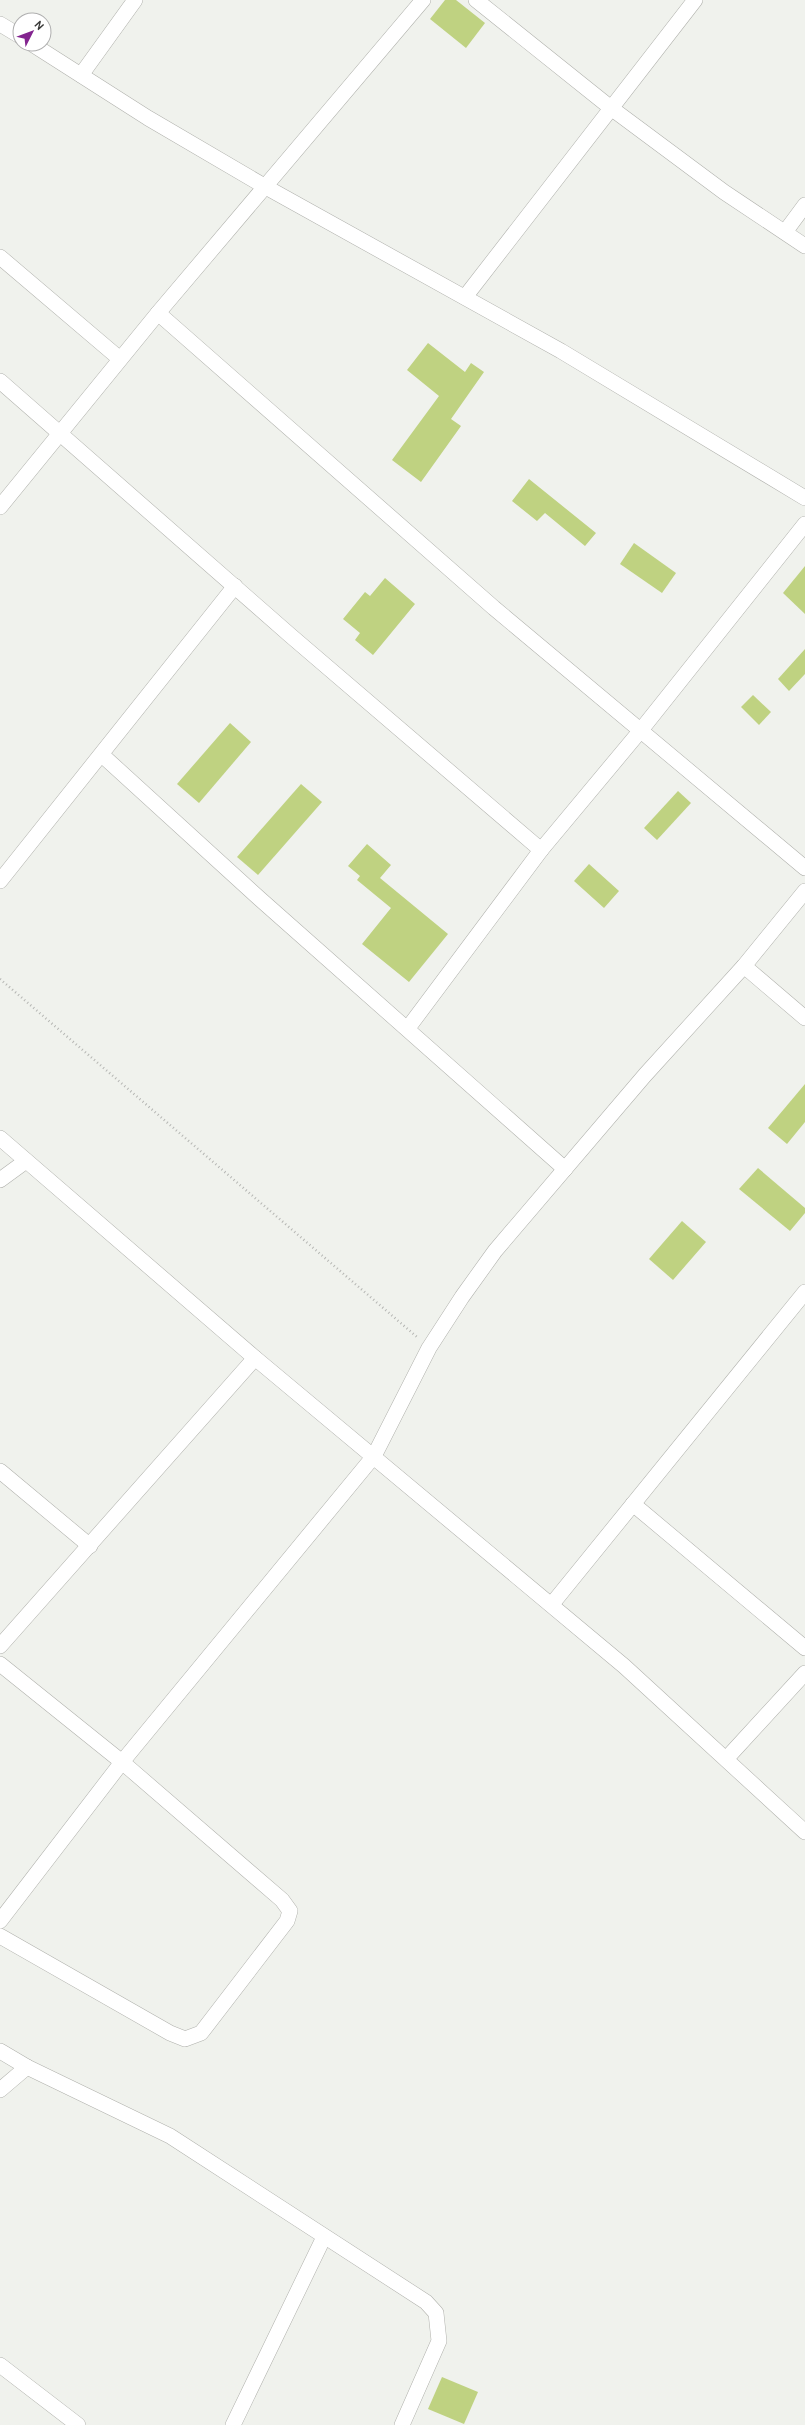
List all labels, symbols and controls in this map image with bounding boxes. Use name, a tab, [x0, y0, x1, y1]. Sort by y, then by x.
north arrow	[12, 12, 52, 52]
text: N	[32, 18, 47, 33]

